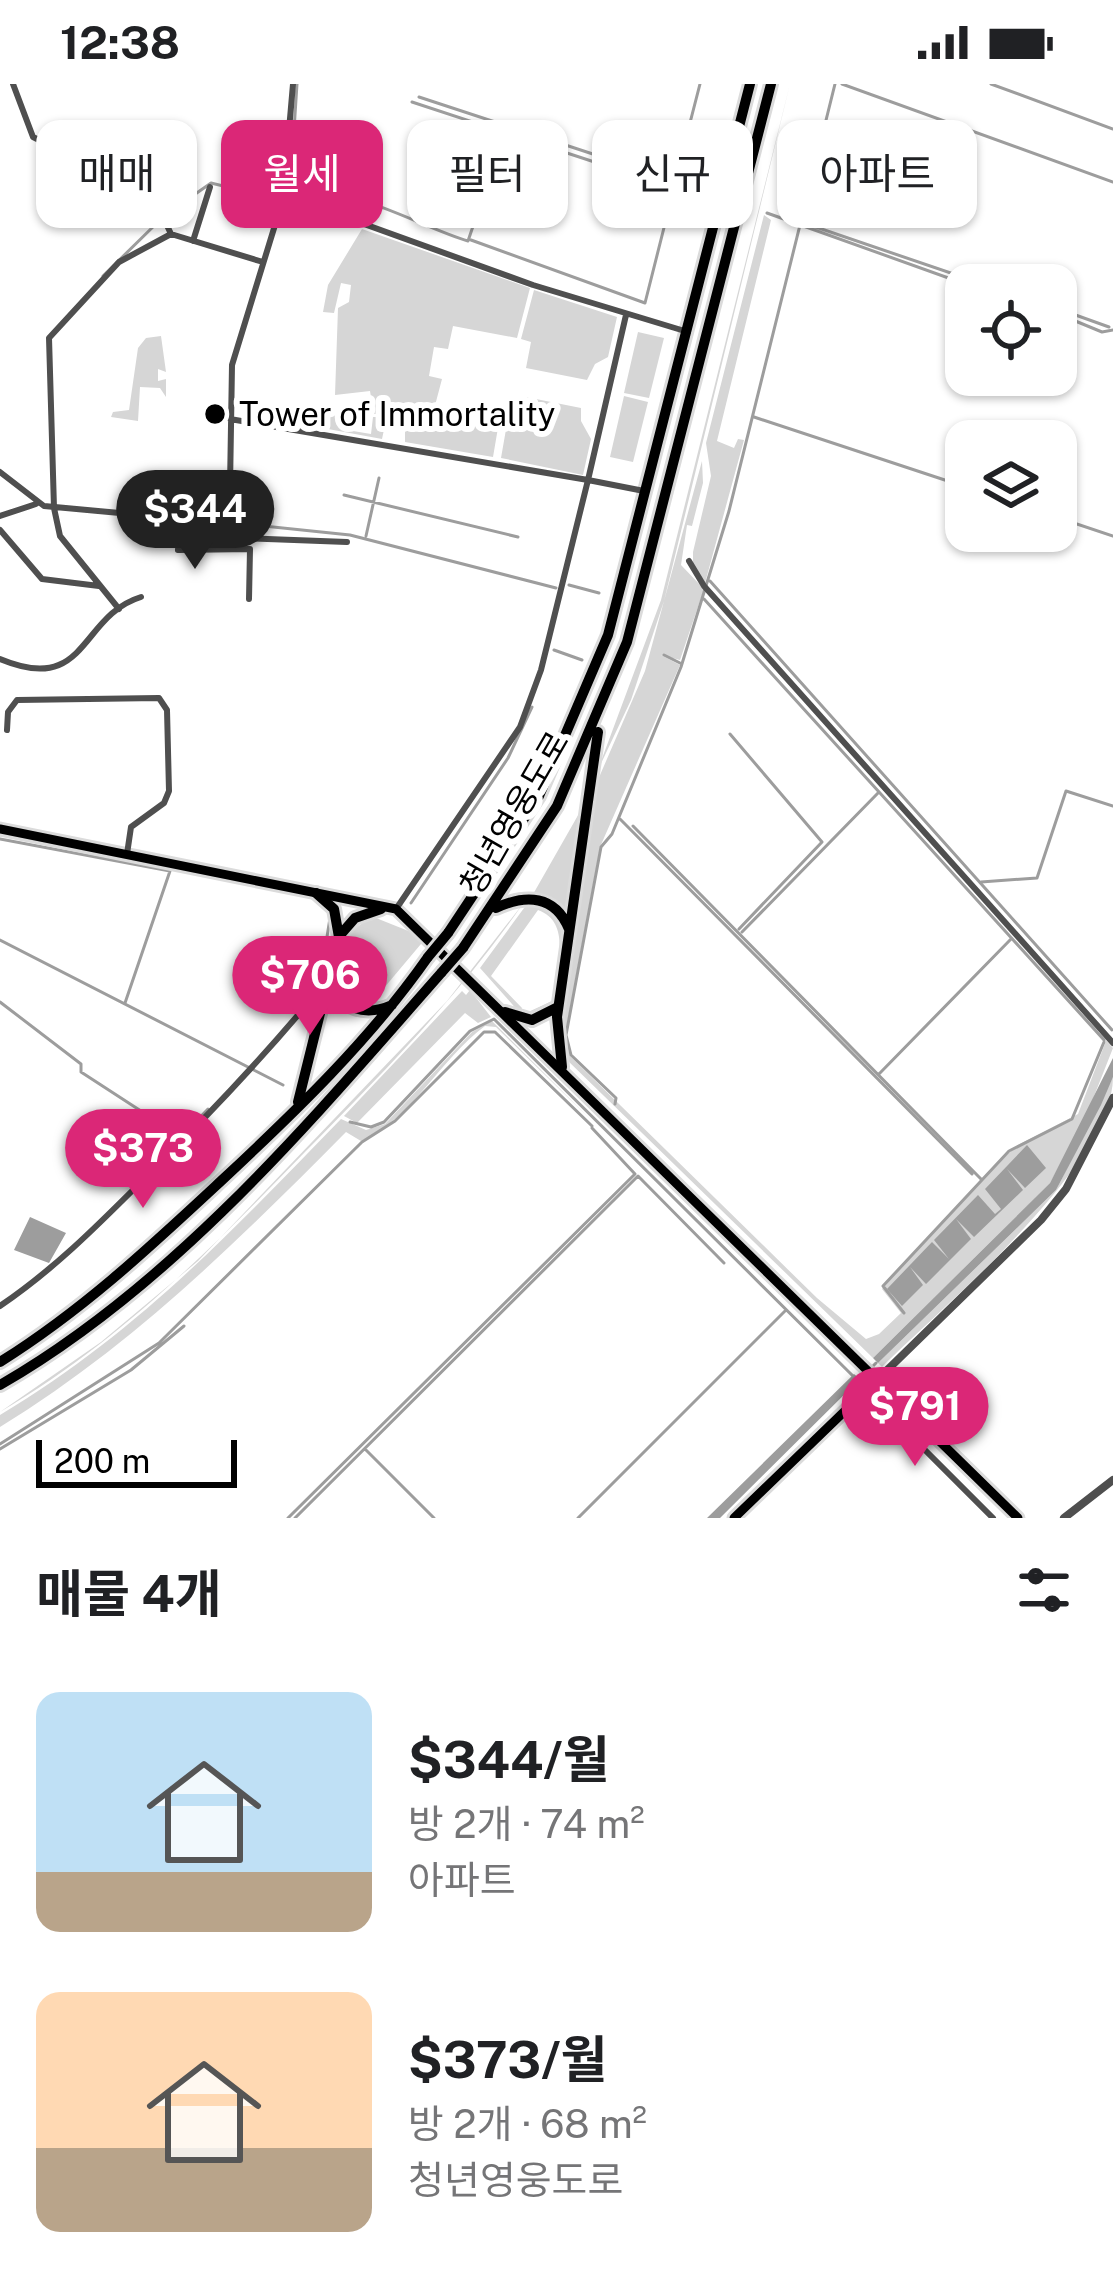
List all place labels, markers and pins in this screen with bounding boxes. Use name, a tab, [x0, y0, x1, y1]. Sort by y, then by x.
place label: Tower of Immortality	[239, 395, 555, 433]
marker: Tower of Immortality	[202, 401, 228, 427]
pin: $344	[124, 470, 266, 572]
pin: $706	[239, 936, 381, 1038]
pin: $373	[72, 1109, 214, 1211]
pin: $791	[844, 1367, 986, 1469]

